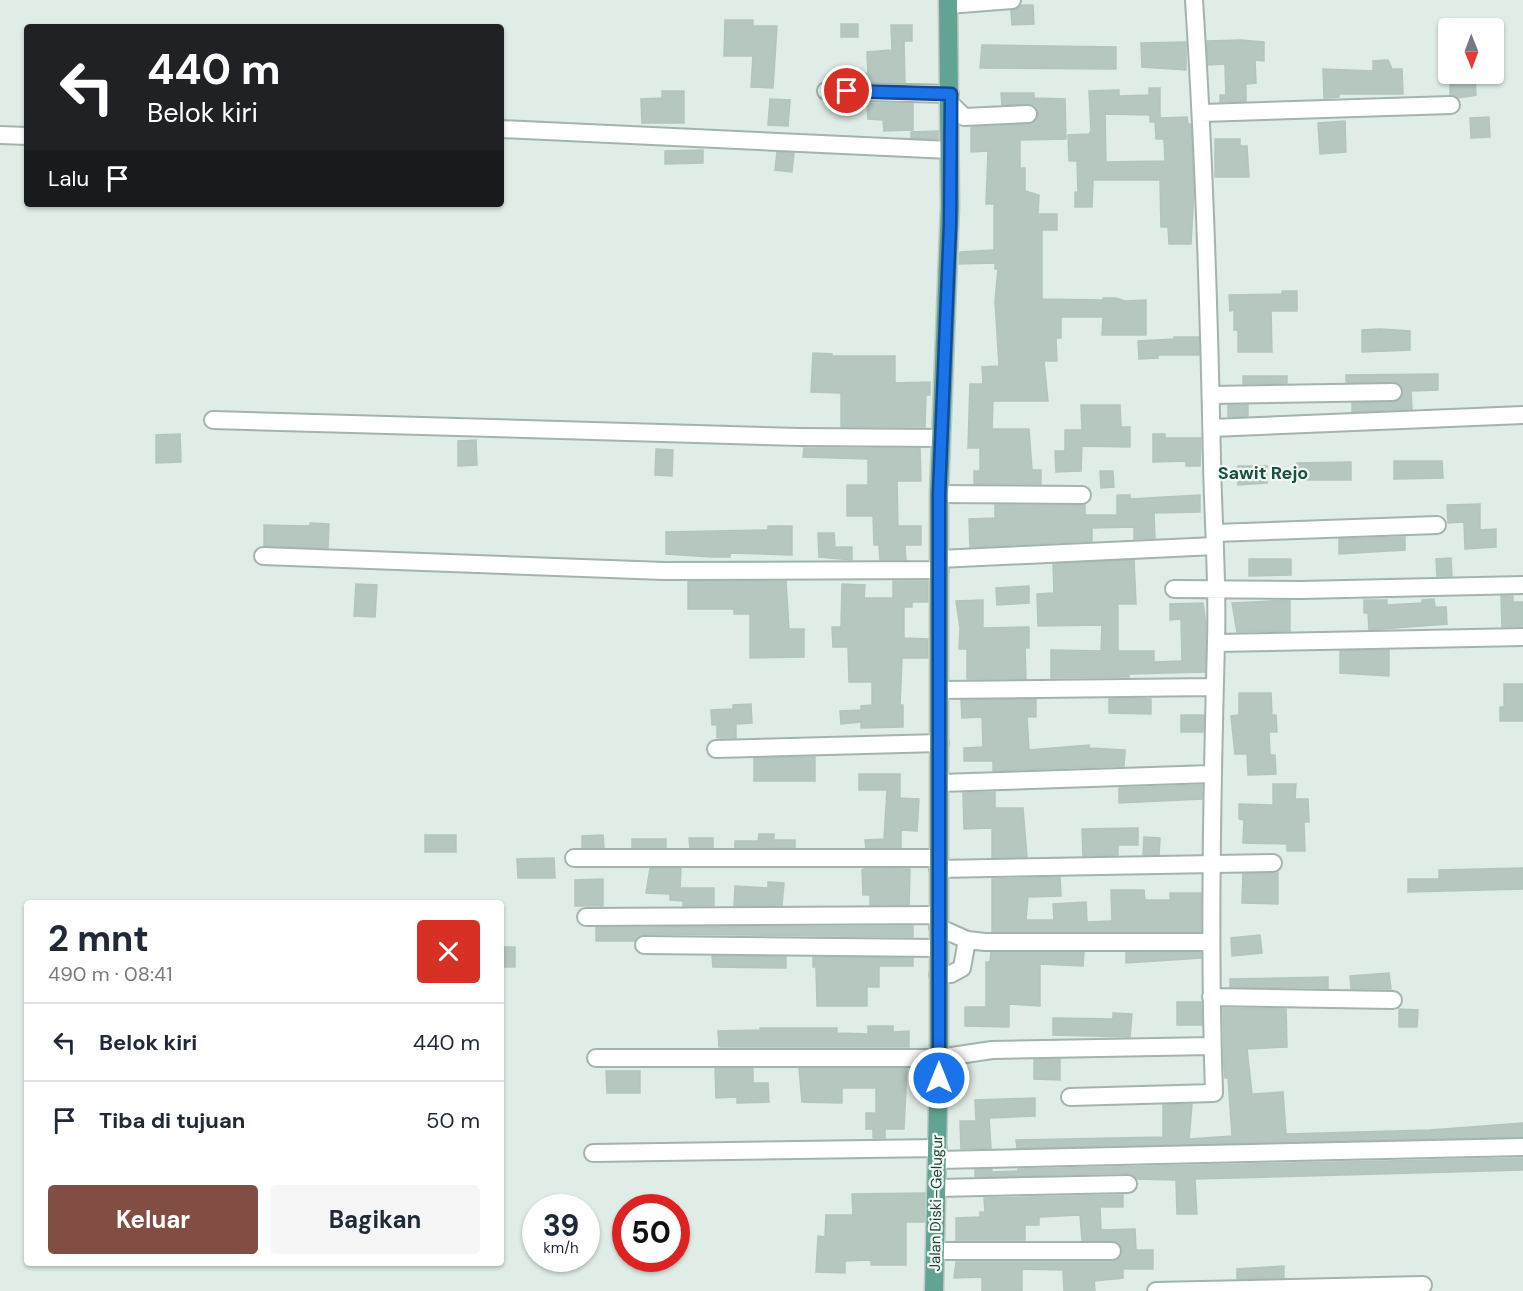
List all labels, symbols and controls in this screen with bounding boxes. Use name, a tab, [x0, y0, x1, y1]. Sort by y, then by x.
north arrow	[1438, 18, 1504, 84]
map controls	[1438, 18, 1504, 84]
text: 440 m	[147, 42, 281, 97]
icon: left	[48, 48, 126, 126]
pin	[821, 65, 872, 116]
icon: arrive	[830, 74, 863, 107]
text: Belok kiri	[147, 95, 258, 130]
icon: arrive	[101, 162, 134, 195]
text: Lalu	[48, 164, 89, 193]
district label: Sawit Rejo	[1218, 461, 1308, 485]
text: 2 mnt	[48, 915, 149, 962]
button: close	[417, 920, 480, 983]
text: 490 m · 08:41	[48, 961, 172, 987]
icon: left	[48, 1026, 81, 1059]
text: Belok kiri	[99, 1028, 197, 1057]
text: 440 m	[413, 1028, 480, 1057]
position arrow	[907, 1046, 971, 1110]
icon: arrive	[48, 1104, 81, 1137]
text: Tiba di tujuan	[99, 1106, 245, 1135]
text: 50 m	[426, 1106, 480, 1135]
street label: Jalan Diski–Gelugur	[925, 1134, 947, 1272]
button: Keluar	[48, 1185, 258, 1254]
button: Bagikan	[270, 1185, 480, 1254]
speed limit sign: 50	[612, 1194, 690, 1272]
text: 39	[543, 1206, 579, 1245]
text: km/h	[543, 1238, 579, 1258]

